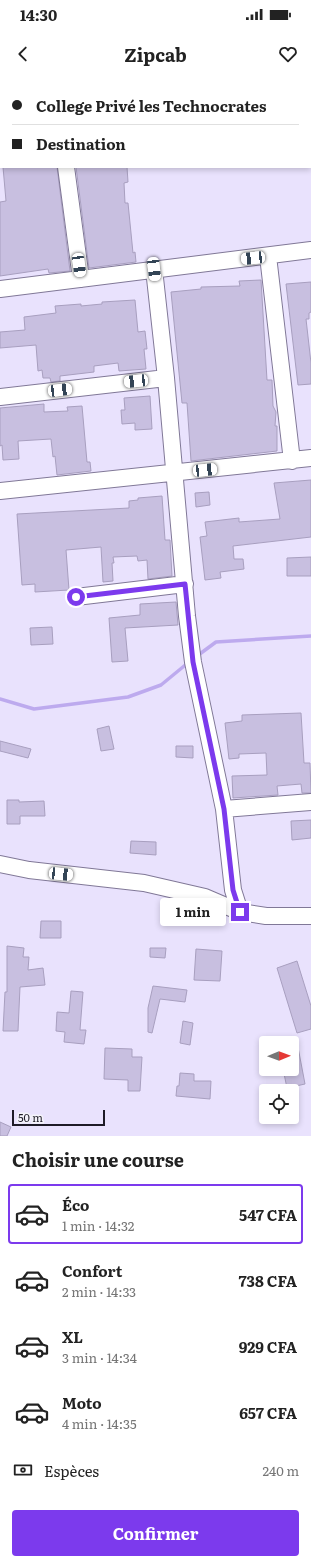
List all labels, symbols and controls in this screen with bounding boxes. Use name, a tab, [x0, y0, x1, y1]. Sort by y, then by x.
text: 14:30	[20, 3, 57, 26]
text: Zipcab	[124, 41, 187, 68]
icon: back	[12, 43, 34, 65]
icon: heart	[277, 43, 299, 65]
text: College Privé les Technocrates	[36, 94, 266, 117]
text: Destination	[36, 132, 126, 155]
car	[240, 251, 266, 265]
car	[71, 252, 87, 278]
car	[147, 256, 161, 282]
car	[123, 374, 149, 388]
car	[47, 383, 73, 397]
car	[192, 463, 218, 477]
route start	[67, 588, 85, 606]
car	[48, 867, 74, 881]
callout: 1 min	[160, 898, 226, 926]
text: 1 min	[176, 902, 210, 921]
route end	[231, 903, 249, 921]
north arrow	[259, 1036, 299, 1076]
map controls	[259, 1036, 299, 1124]
button: locate	[259, 1084, 299, 1124]
scale bar	[12, 1108, 105, 1127]
text: 50 m	[18, 1109, 43, 1125]
text: Choisir une course	[12, 1146, 184, 1173]
text: Éco	[62, 1193, 89, 1216]
icon: car	[14, 1196, 50, 1232]
text: 547 CFA	[239, 1203, 297, 1226]
text: 1 min · 14:32	[62, 1216, 134, 1235]
text: Confort	[62, 1259, 122, 1282]
icon: car	[14, 1262, 50, 1298]
text: 738 CFA	[239, 1269, 297, 1292]
text: 2 min · 14:33	[62, 1282, 136, 1301]
text: XL	[62, 1325, 83, 1348]
icon: car	[14, 1328, 50, 1364]
text: 929 CFA	[239, 1335, 297, 1358]
text: 3 min · 14:34	[62, 1348, 137, 1367]
text: Moto	[62, 1391, 102, 1414]
icon: car	[14, 1394, 50, 1430]
text: 657 CFA	[239, 1401, 297, 1424]
text: 4 min · 14:35	[62, 1414, 137, 1433]
icon: cash	[12, 1459, 34, 1481]
text: Espèces	[44, 1459, 99, 1482]
text: 240 m	[263, 1461, 299, 1480]
button: Confirmer	[12, 1510, 299, 1556]

